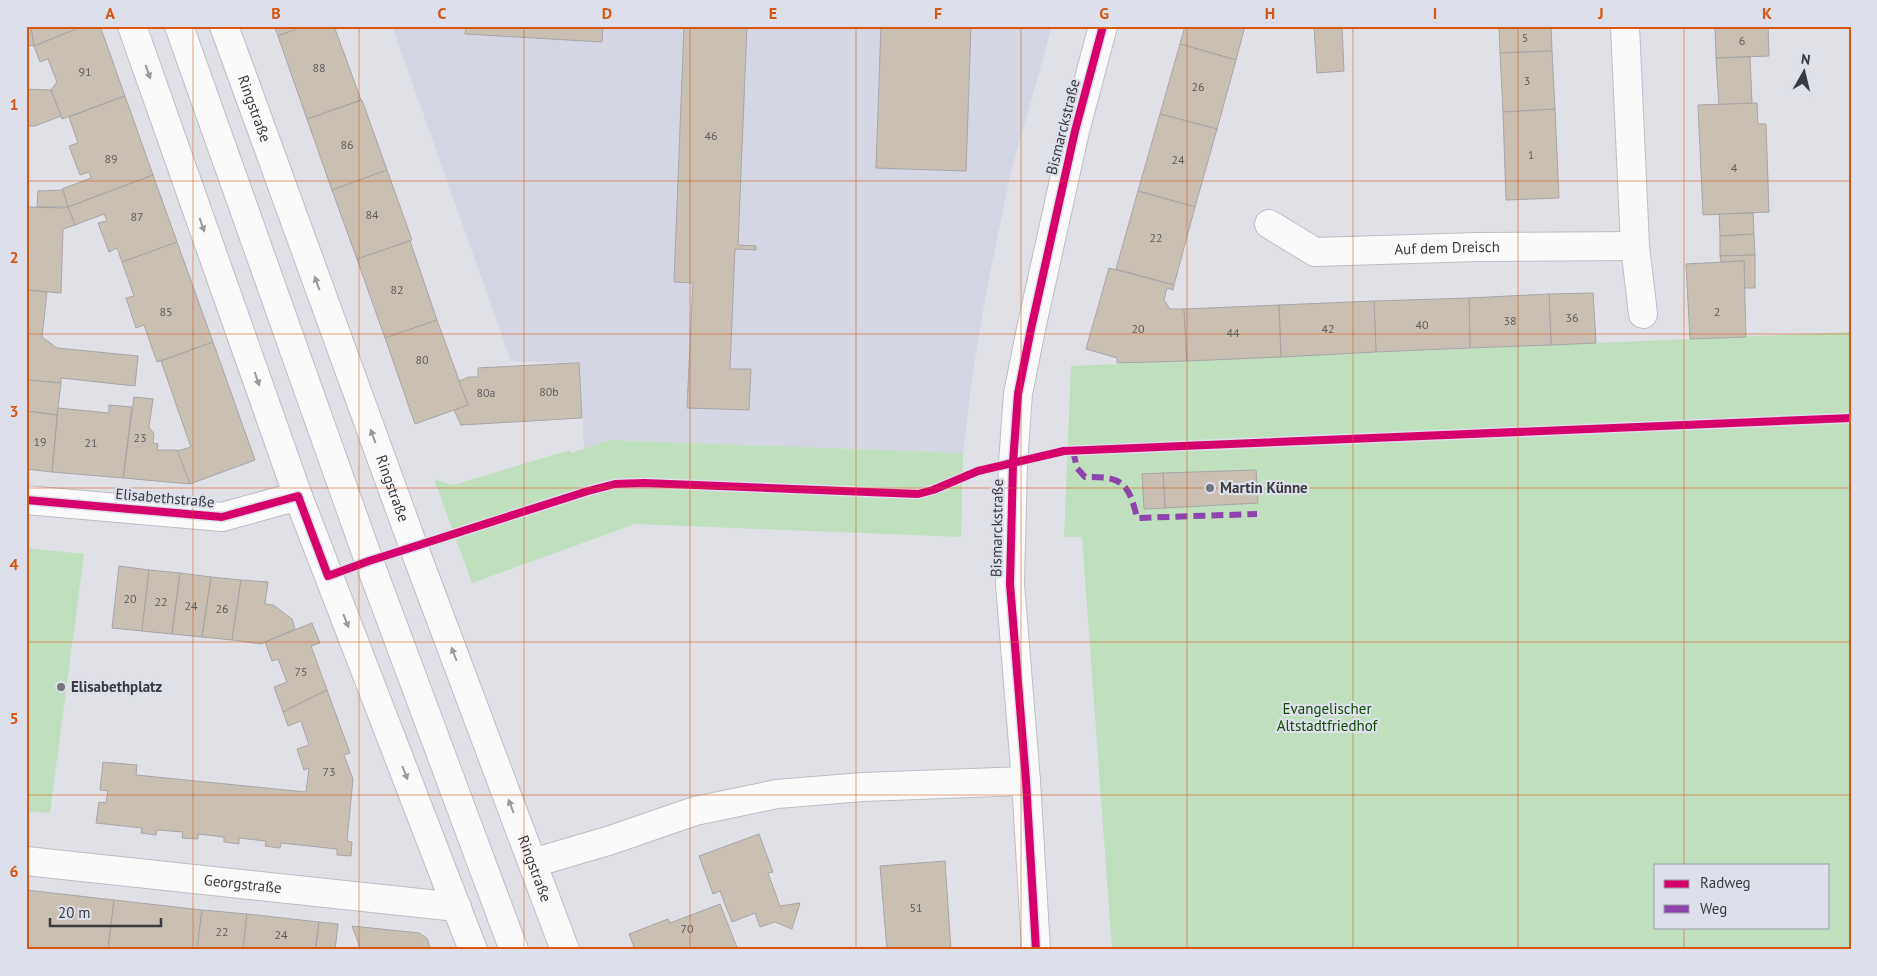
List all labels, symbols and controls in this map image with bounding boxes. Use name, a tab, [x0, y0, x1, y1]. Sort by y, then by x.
text: A	[105, 3, 115, 23]
text: B	[271, 3, 281, 23]
text: C	[438, 3, 447, 23]
text: D	[602, 3, 612, 23]
text: E	[769, 3, 777, 23]
text: F	[934, 3, 942, 23]
text: G	[1099, 3, 1109, 23]
text: H	[1265, 3, 1275, 23]
text: I	[1433, 3, 1437, 23]
text: J	[1597, 3, 1604, 23]
text: K	[1762, 3, 1772, 23]
house number: 5	[1522, 30, 1528, 45]
house number: 6	[1739, 33, 1745, 48]
north arrow	[1780, 48, 1830, 98]
text: N	[1800, 50, 1812, 69]
house number: 88	[312, 60, 326, 75]
house number: 91	[78, 64, 92, 79]
one-way arrow	[144, 65, 152, 80]
street label: Ringstraße	[234, 73, 275, 145]
house number: 3	[1524, 73, 1530, 88]
street label: Bismarckstraße	[1041, 77, 1084, 177]
house number: 26	[1191, 79, 1205, 94]
text: 1	[9, 94, 19, 114]
house number: 46	[704, 128, 718, 143]
house number: 86	[340, 137, 354, 152]
house number: 1	[1528, 147, 1534, 162]
house number: 89	[104, 151, 118, 166]
house number: 24	[1171, 152, 1185, 167]
house number: 4	[1731, 160, 1738, 175]
house number: 84	[365, 207, 379, 222]
house number: 87	[130, 209, 144, 224]
one-way arrow	[199, 218, 206, 233]
house number: 22	[1149, 230, 1163, 245]
street label: Auf dem Dreisch	[1394, 237, 1500, 259]
text: 2	[9, 247, 19, 267]
one-way arrow	[313, 275, 321, 290]
house number: 82	[390, 282, 404, 297]
house number: 85	[159, 304, 173, 319]
house number: 2	[1714, 304, 1720, 319]
house number: 36	[1565, 310, 1579, 325]
house number: 38	[1503, 313, 1517, 328]
house number: 40	[1415, 317, 1429, 332]
house number: 20	[1131, 321, 1145, 336]
house number: 42	[1321, 321, 1335, 336]
house number: 44	[1226, 325, 1240, 340]
house number: 80	[415, 352, 429, 367]
one-way arrow	[253, 371, 261, 386]
house number: 80b	[539, 384, 559, 399]
house number: 80a	[476, 385, 496, 400]
text: 3	[9, 401, 19, 421]
one-way arrow	[369, 428, 377, 443]
house number: 23	[133, 430, 147, 445]
house number: 19	[33, 434, 47, 449]
house number: 21	[84, 435, 98, 450]
street label: Ringstraße	[372, 452, 414, 524]
place label: Martin Künne	[1220, 478, 1308, 497]
street label: Bismarckstraße	[986, 479, 1007, 577]
marker: Martin Künne	[1204, 482, 1216, 494]
street label: Elisabethstraße	[115, 484, 216, 511]
text: 4	[9, 554, 19, 574]
house number: 20	[123, 591, 137, 606]
house number: 22	[154, 594, 168, 609]
house number: 24	[184, 598, 198, 613]
house number: 26	[215, 601, 229, 616]
one-way arrow	[343, 614, 350, 629]
one-way arrow	[450, 646, 457, 661]
house number: 75	[294, 664, 308, 679]
place label: Elisabethplatz	[71, 677, 162, 696]
marker: Elisabethplatz	[55, 681, 67, 693]
park label: Evangelischer Altstadtfriedhof	[1277, 699, 1379, 735]
text: 5	[9, 708, 19, 728]
house number: 73	[322, 764, 336, 779]
one-way arrow	[401, 766, 409, 781]
one-way arrow	[507, 798, 515, 813]
street label: Ringstraße	[514, 832, 556, 904]
text: 6	[9, 861, 19, 881]
legend	[1654, 864, 1830, 928]
street label: Georgstraße	[203, 870, 283, 897]
text: Radweg	[1700, 873, 1751, 892]
scale bar	[50, 896, 161, 928]
text: Weg	[1700, 899, 1727, 918]
house number: 51	[909, 900, 923, 915]
text: 20 m	[58, 903, 91, 922]
house number: 70	[680, 921, 694, 936]
house number: 22	[215, 924, 229, 939]
house number: 24	[274, 927, 288, 942]

